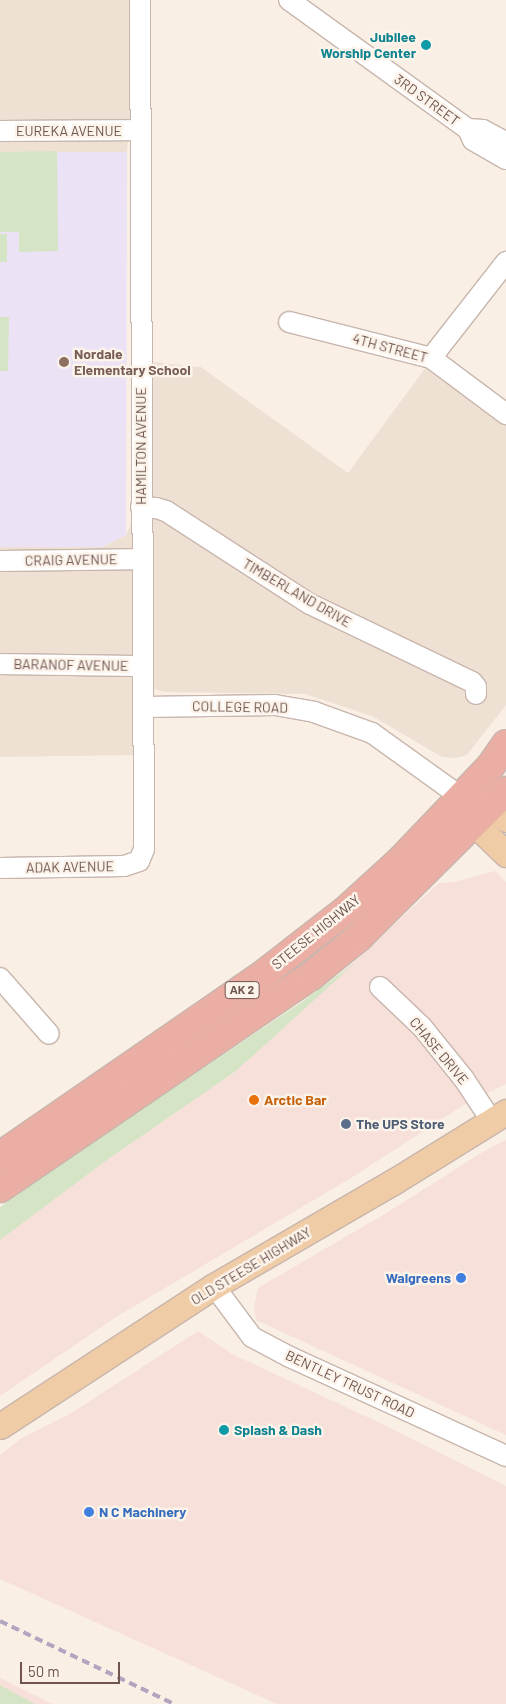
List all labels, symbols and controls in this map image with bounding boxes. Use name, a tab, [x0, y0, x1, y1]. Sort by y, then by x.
place label: Jubilee Worship Center	[321, 29, 416, 62]
marker: Jubilee Worship Center	[420, 39, 432, 51]
street label: 3RD STREET	[391, 71, 463, 129]
street label: EUREKA AVENUE	[16, 123, 122, 139]
street label: 4TH STREET	[351, 330, 429, 366]
place label: Nordale Elementary School	[74, 346, 191, 378]
marker: Nordale Elementary School	[58, 356, 70, 368]
street label: HAMILTON AVENUE	[133, 387, 149, 505]
street label: CRAIG AVENUE	[25, 551, 117, 569]
street label: TIMBERLAND DRIVE	[240, 555, 354, 631]
street label: BARANOF AVENUE	[13, 656, 129, 674]
street label: COLLEGE ROAD	[192, 698, 288, 716]
street label: ADAK AVENUE	[26, 858, 114, 876]
street label: STEESE HIGHWAY	[268, 891, 364, 973]
road number: AK 2	[224, 980, 260, 1000]
street label: CHASE DRIVE	[406, 1014, 472, 1088]
place label: Arctic Bar	[264, 1092, 327, 1108]
marker: Arctic Bar	[248, 1094, 260, 1106]
place label: The UPS Store	[356, 1116, 445, 1132]
marker: The UPS Store	[340, 1118, 352, 1130]
street label: OLD STEESE HIGHWAY	[188, 1223, 314, 1309]
place label: Walgreens	[386, 1270, 451, 1286]
marker: Walgreens	[455, 1272, 467, 1284]
street label: BENTLEY TRUST ROAD	[283, 1347, 417, 1421]
place label: Splash & Dash	[234, 1422, 322, 1438]
marker: Splash & Dash	[218, 1424, 230, 1436]
place label: N C Machinery	[99, 1504, 186, 1520]
marker: N C Machinery	[83, 1506, 95, 1518]
scale bar	[22, 1652, 122, 1684]
text: 50 m	[28, 1662, 60, 1680]

